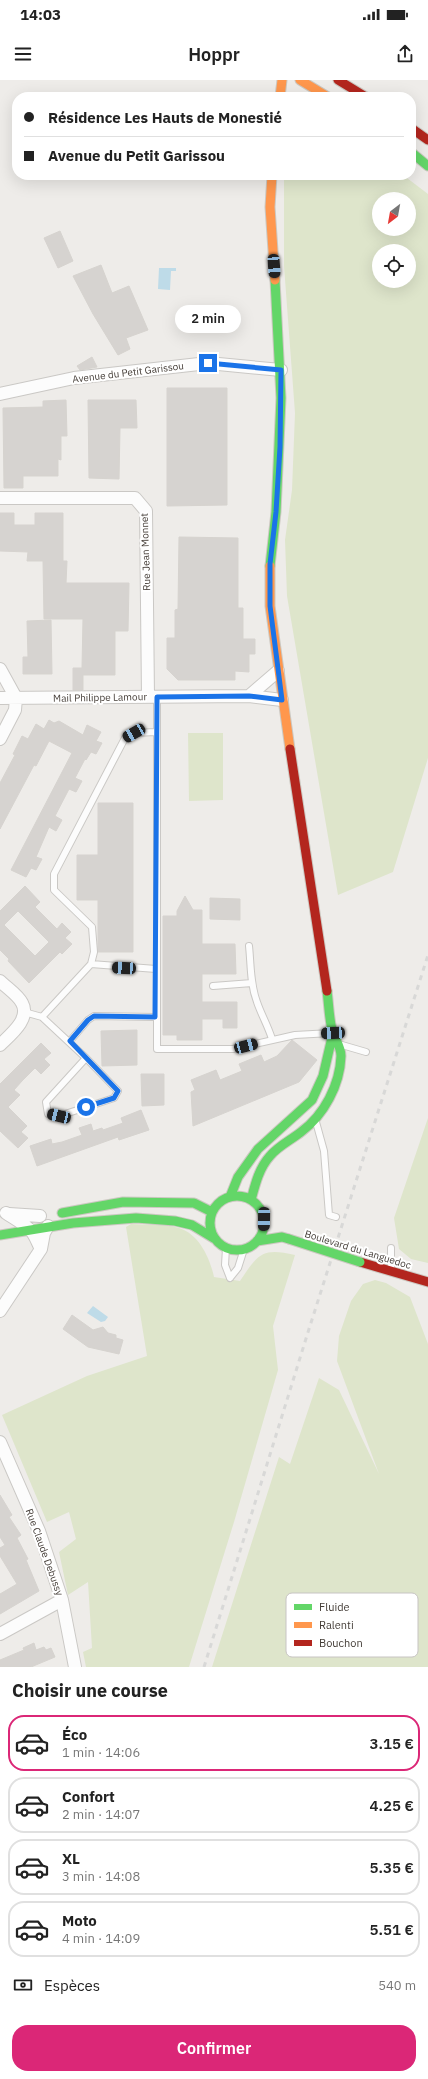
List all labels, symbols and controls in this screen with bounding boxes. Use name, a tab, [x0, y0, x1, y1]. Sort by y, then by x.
text: 14:03	[20, 5, 61, 24]
icon: menu	[12, 43, 34, 65]
text: Hoppr	[188, 43, 240, 66]
icon: share	[394, 43, 416, 65]
text: Résidence Les Hauts de Monestié	[48, 108, 282, 127]
text: Avenue du Petit Garissou	[48, 146, 225, 165]
north arrow	[372, 192, 416, 236]
map controls	[372, 192, 416, 288]
button: locate	[372, 244, 416, 288]
car	[267, 254, 281, 278]
callout: 2 min	[175, 305, 241, 333]
text: 2 min	[191, 310, 225, 327]
route end	[199, 354, 217, 372]
street label: Avenue du Petit Garissou	[72, 359, 185, 386]
street label: Rue Jean Monnet	[138, 512, 153, 591]
street label: Mail Philippe Lamour	[53, 690, 147, 705]
car	[121, 722, 147, 744]
car	[112, 961, 136, 975]
car	[321, 1026, 345, 1040]
car	[233, 1037, 259, 1055]
route start	[77, 1098, 95, 1116]
car	[46, 1107, 72, 1125]
car	[258, 1207, 270, 1231]
street label: Boulevard du Languedoc	[303, 1227, 413, 1272]
street label: Rue Claude Debussy	[23, 1507, 66, 1597]
legend	[286, 1593, 418, 1657]
text: Fluide	[319, 1600, 350, 1614]
text: Ralenti	[319, 1618, 354, 1632]
text: Bouchon	[319, 1636, 363, 1650]
text: Choisir une course	[12, 1679, 168, 1702]
icon: car	[14, 1725, 50, 1761]
text: Éco	[62, 1725, 87, 1744]
text: 3.15 €	[370, 1734, 414, 1753]
text: 1 min · 14:06	[62, 1744, 140, 1761]
icon: car	[14, 1787, 50, 1823]
text: Confort	[62, 1787, 115, 1806]
text: 4.25 €	[370, 1796, 414, 1815]
text: 2 min · 14:07	[62, 1806, 140, 1823]
icon: car	[14, 1849, 50, 1885]
text: XL	[62, 1849, 80, 1868]
text: 5.35 €	[370, 1858, 414, 1877]
text: 3 min · 14:08	[62, 1868, 140, 1885]
icon: car	[14, 1911, 50, 1947]
text: Moto	[62, 1911, 97, 1930]
text: 5.51 €	[370, 1920, 414, 1939]
text: 4 min · 14:09	[62, 1930, 140, 1947]
icon: cash	[12, 1974, 34, 1996]
text: Espèces	[44, 1976, 100, 1995]
text: 540 m	[378, 1977, 416, 1994]
button: Confirmer	[12, 2025, 416, 2071]

